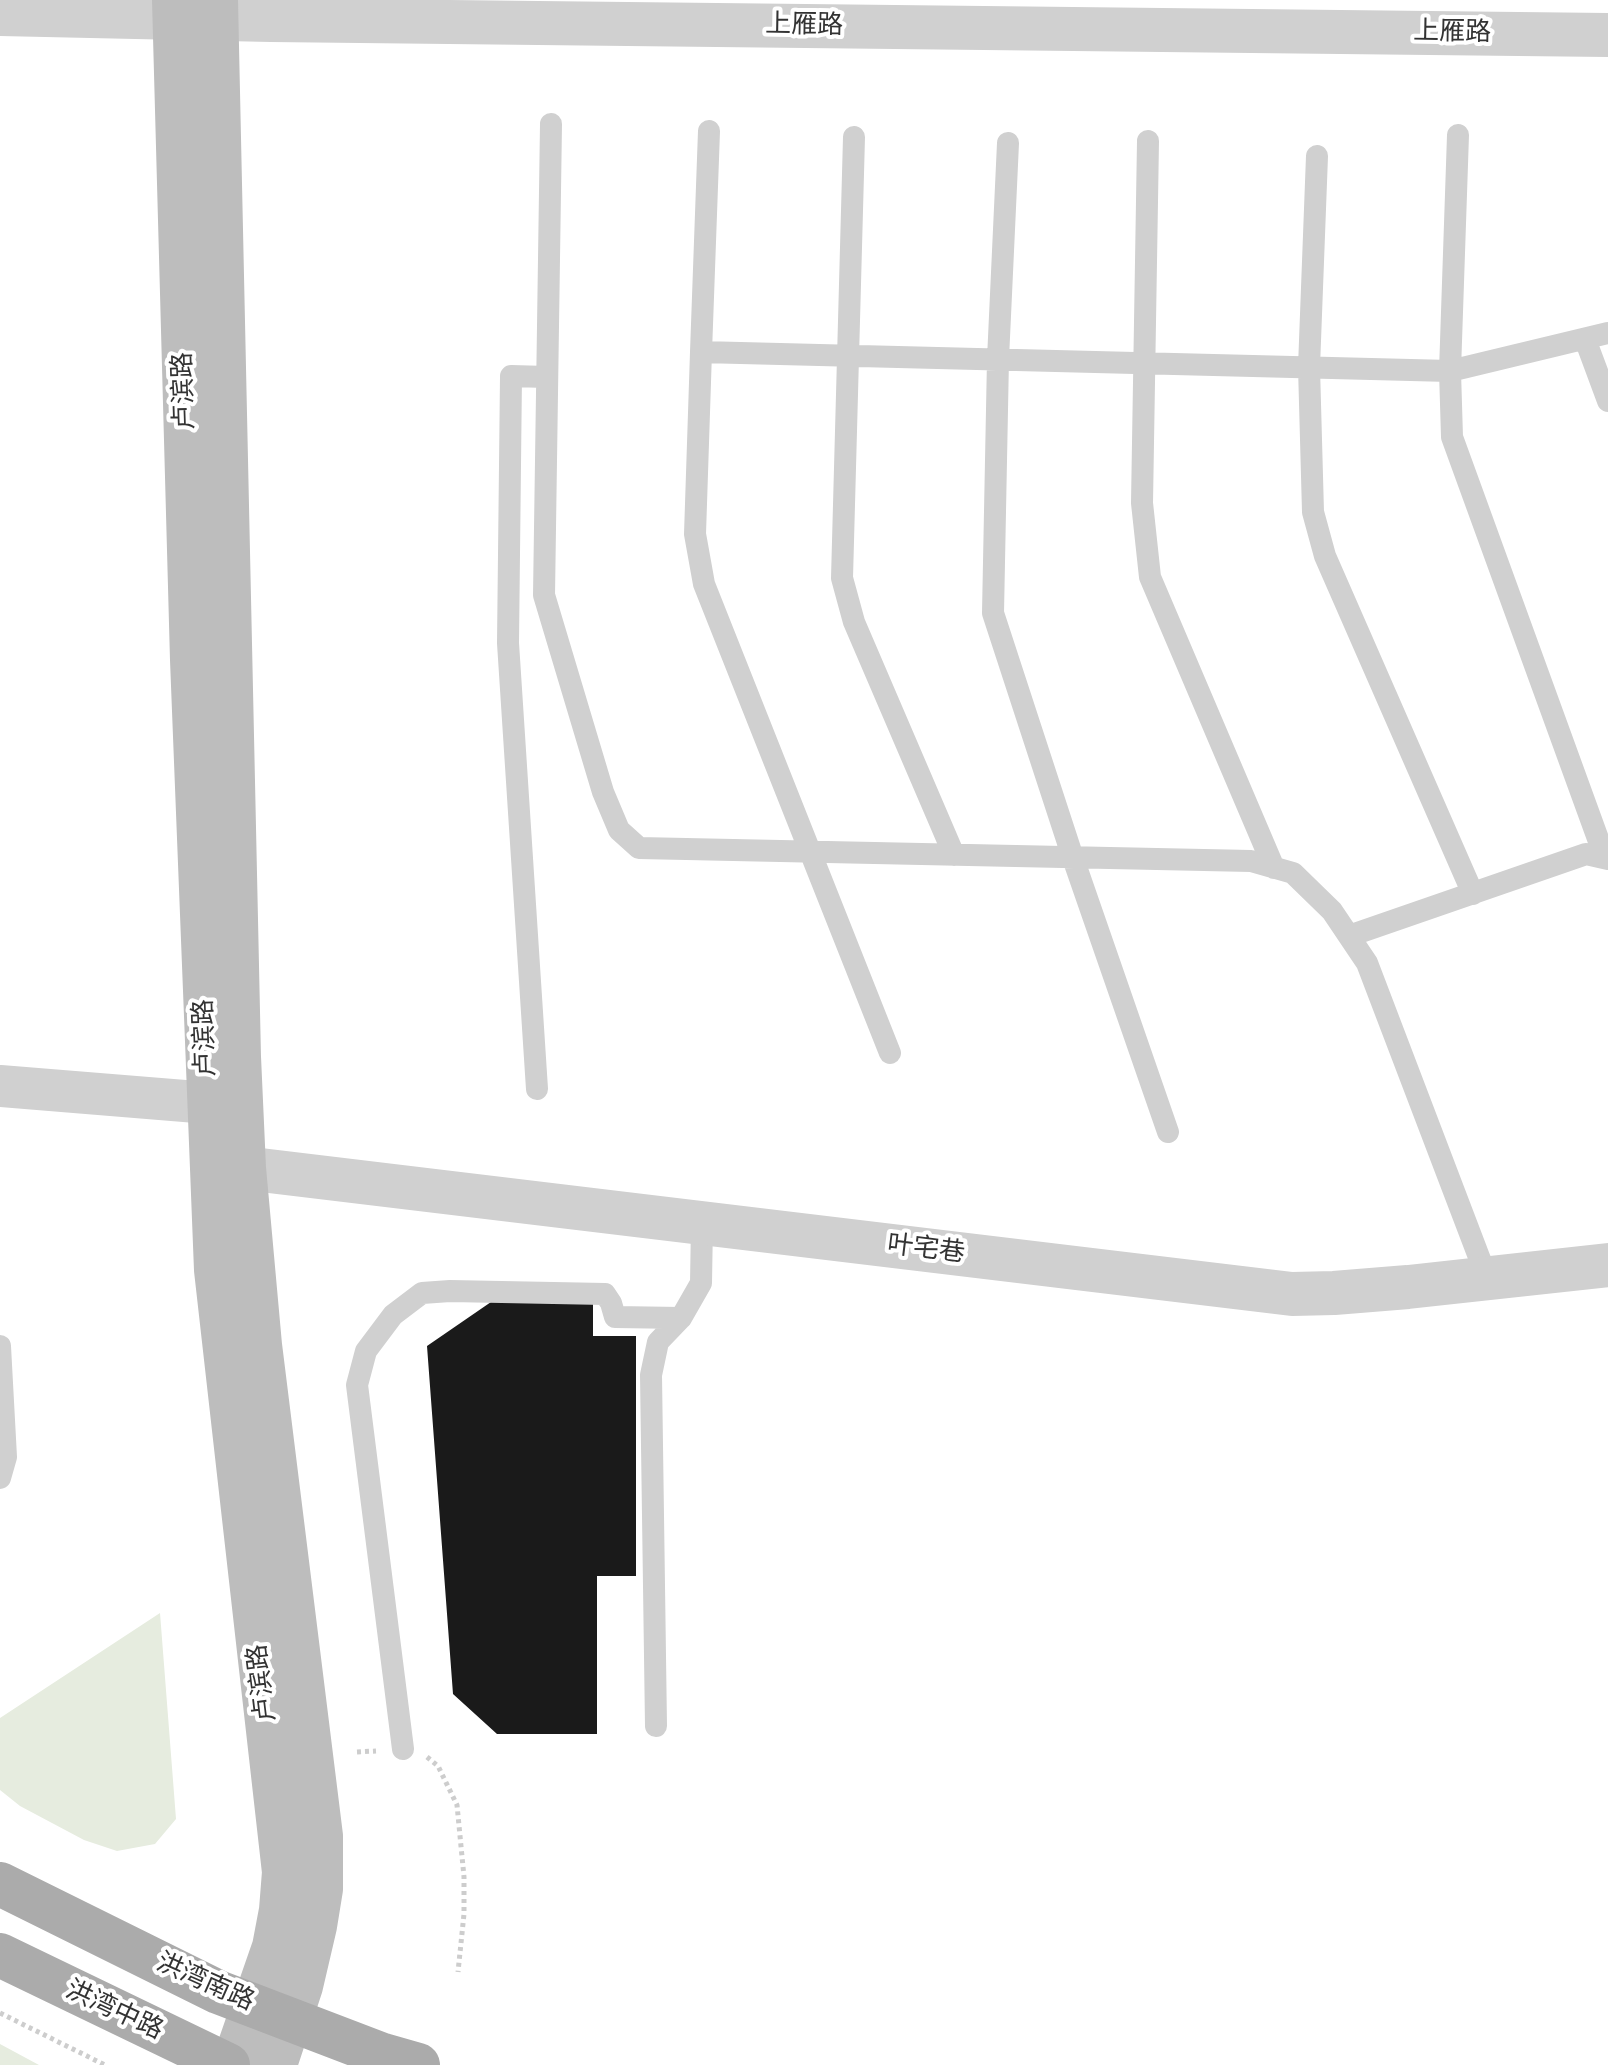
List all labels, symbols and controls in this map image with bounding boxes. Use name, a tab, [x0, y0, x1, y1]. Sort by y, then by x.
street label: 上雁路	[765, 10, 843, 42]
street label: 上雁路	[1413, 17, 1491, 49]
street label: 卢滨路	[168, 351, 202, 431]
street label: 卢滨路	[189, 998, 223, 1078]
street label: 叶宅巷	[885, 1230, 967, 1270]
street label: 卢滨路	[243, 1642, 283, 1724]
street label: 洪湾南路	[151, 1948, 259, 2018]
street label: 洪湾中路	[60, 1975, 168, 2047]

